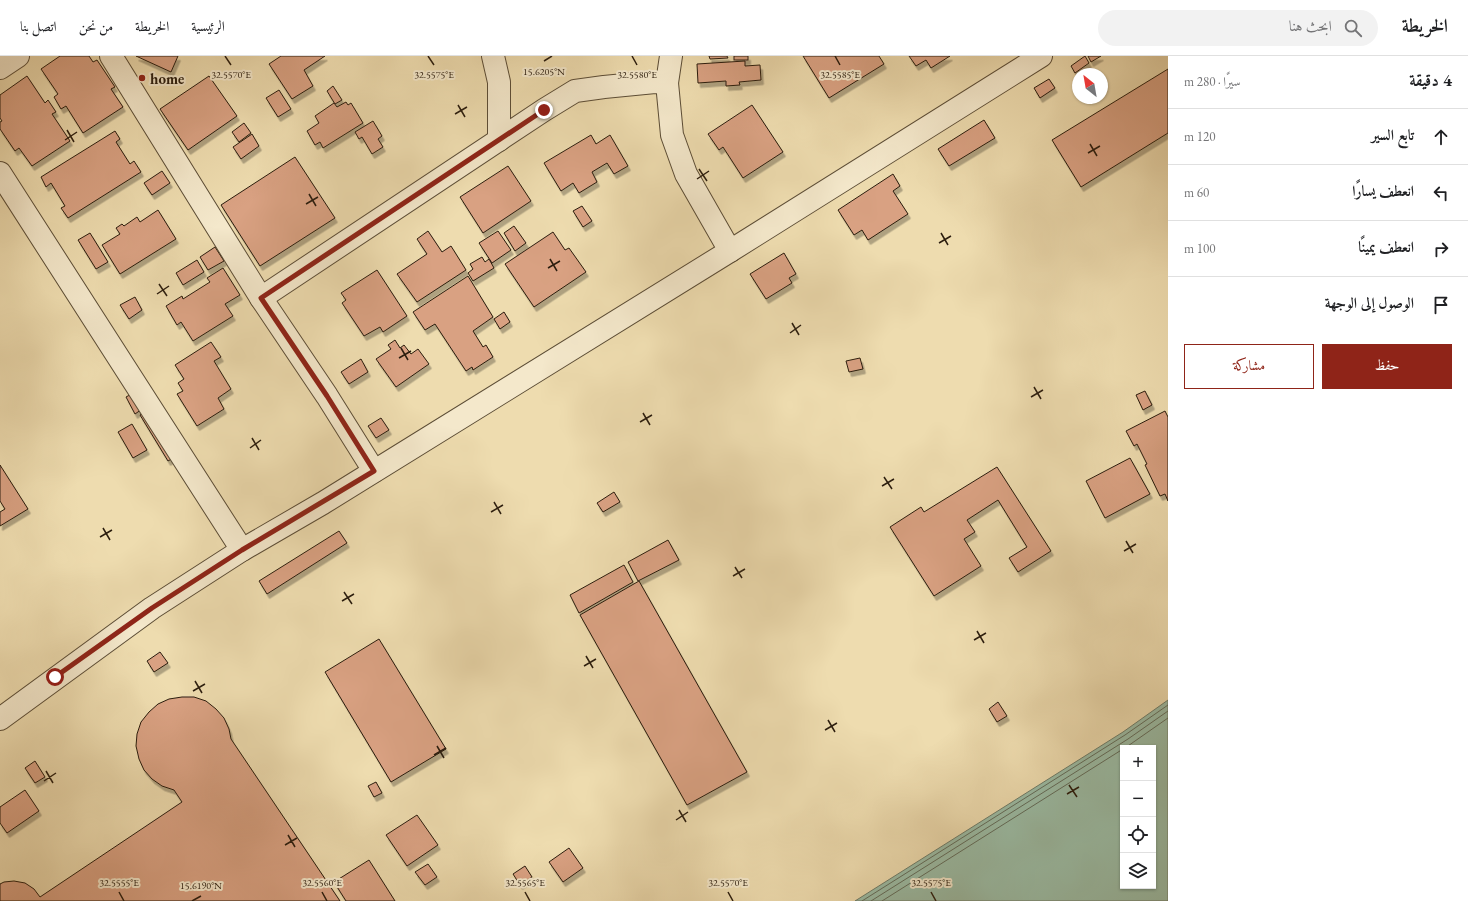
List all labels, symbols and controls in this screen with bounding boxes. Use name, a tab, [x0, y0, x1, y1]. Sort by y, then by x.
search box	[1098, 10, 1378, 46]
text: الخريطة	[1402, 13, 1448, 38]
text: ابحث هنا	[1289, 16, 1332, 35]
text: اتصل بنا	[20, 17, 57, 35]
text: من نحن	[79, 17, 113, 35]
text: الخريطة	[135, 17, 169, 35]
text: الرئيسية	[191, 17, 225, 35]
icon: search	[1342, 17, 1364, 39]
text: 15.6205°N	[523, 65, 565, 78]
text: 32.5570°E	[211, 68, 251, 81]
text: 32.5575°E	[414, 68, 454, 81]
text: 32.5580°E	[617, 68, 657, 81]
text: 32.5585°E	[820, 68, 860, 81]
north arrow	[1072, 68, 1108, 104]
place label: home	[150, 69, 184, 88]
text: 4 دقيقة	[1409, 69, 1452, 91]
marker: home	[137, 73, 147, 83]
text: سيرًا · 280 m	[1184, 73, 1241, 90]
route end	[535, 101, 553, 119]
text: تابع السير	[1371, 125, 1414, 144]
icon: ahead	[1430, 126, 1452, 148]
text: 120 m	[1184, 128, 1215, 145]
text: انعطف يسارًا	[1352, 181, 1414, 200]
icon: left	[1430, 182, 1452, 204]
text: 60 m	[1184, 184, 1209, 201]
text: انعطف يمينًا	[1358, 237, 1414, 256]
icon: right	[1430, 238, 1452, 260]
text: 100 m	[1184, 240, 1215, 257]
text: الوصول إلى الوجهة	[1325, 293, 1414, 312]
icon: arrive	[1430, 294, 1452, 316]
button: مشاركة	[1184, 344, 1314, 389]
button: حفظ	[1322, 344, 1452, 389]
route start	[46, 668, 64, 686]
map controls	[1120, 745, 1156, 889]
button: +	[1120, 745, 1156, 781]
button: −	[1120, 781, 1156, 817]
button: locate	[1120, 817, 1156, 853]
button: layers	[1120, 853, 1156, 889]
text: 32.5555°E	[99, 876, 139, 889]
text: 32.5560°E	[302, 876, 342, 889]
text: 32.5565°E	[505, 876, 545, 889]
text: 32.5570°E	[708, 876, 748, 889]
text: 32.5575°E	[911, 876, 951, 889]
text: 15.6190°N	[180, 879, 222, 892]

